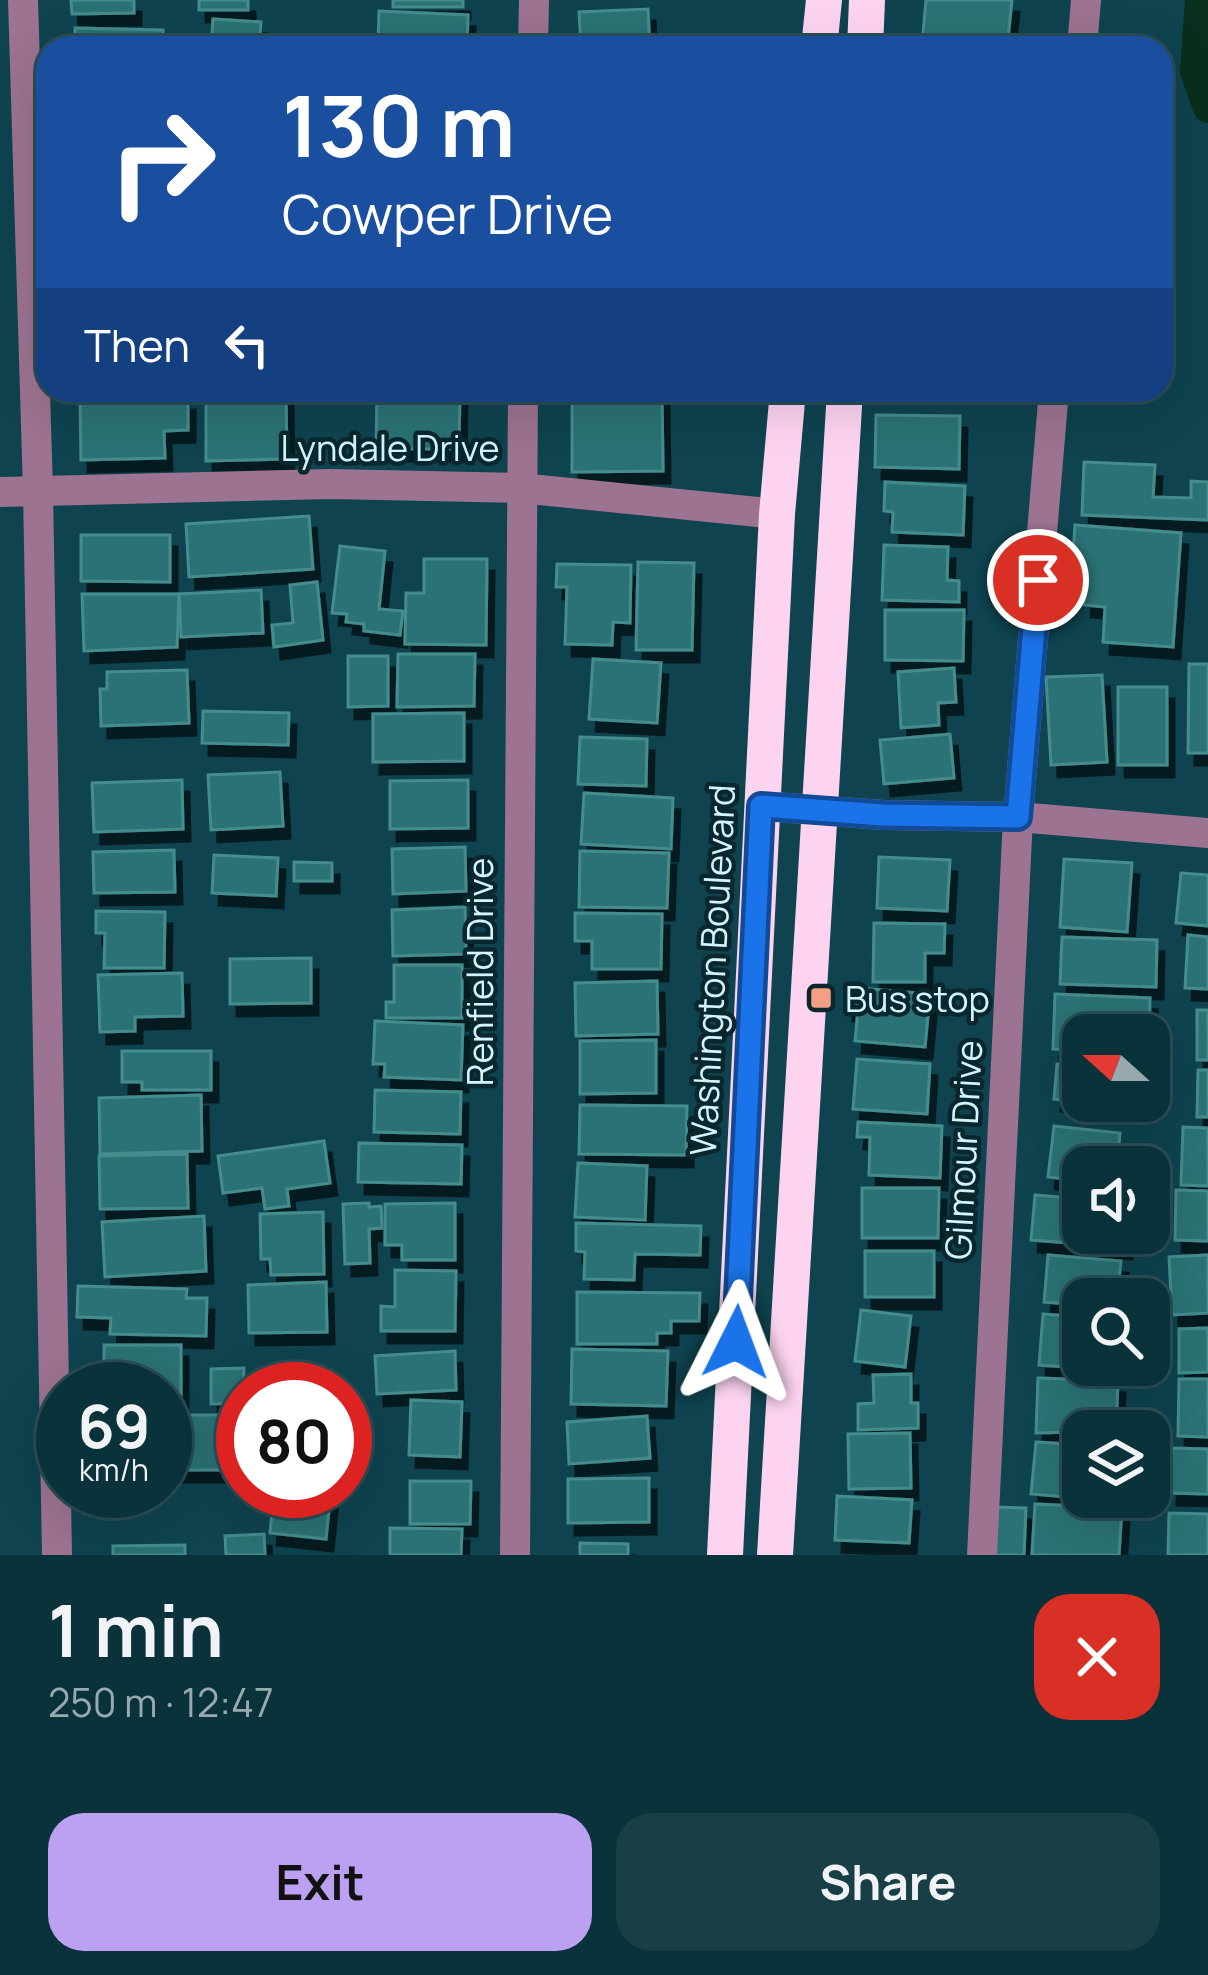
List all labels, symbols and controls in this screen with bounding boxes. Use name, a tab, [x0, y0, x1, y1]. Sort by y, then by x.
text: 130 m	[282, 67, 515, 182]
icon: right	[84, 84, 240, 240]
text: Cowper Drive	[282, 176, 613, 250]
icon: left	[214, 312, 280, 378]
text: Then	[84, 314, 190, 376]
street label: Lyndale Drive	[281, 423, 499, 472]
pin	[987, 529, 1089, 631]
icon: arrive	[1005, 547, 1071, 613]
street label: Washington Boulevard	[678, 783, 746, 1157]
street label: Renfield Drive	[455, 858, 504, 1086]
place label: Bus stop	[845, 974, 990, 1023]
marker: Bus stop	[808, 985, 834, 1011]
north arrow	[1062, 1014, 1170, 1122]
map controls	[1062, 1014, 1170, 1518]
street label: Gilmour Drive	[933, 1039, 993, 1261]
button: sound	[1062, 1146, 1170, 1254]
button: search	[1062, 1278, 1170, 1386]
position arrow	[673, 1279, 799, 1405]
speed limit sign: 80	[216, 1362, 372, 1518]
text: 69	[77, 1384, 151, 1466]
button: layers	[1062, 1410, 1170, 1518]
text: km/h	[79, 1449, 149, 1490]
text: 1 min	[48, 1580, 224, 1679]
button: close	[1034, 1594, 1160, 1720]
text: 250 m · 12:47	[48, 1675, 274, 1729]
button: Exit	[48, 1813, 592, 1951]
button: Share	[616, 1813, 1160, 1951]

